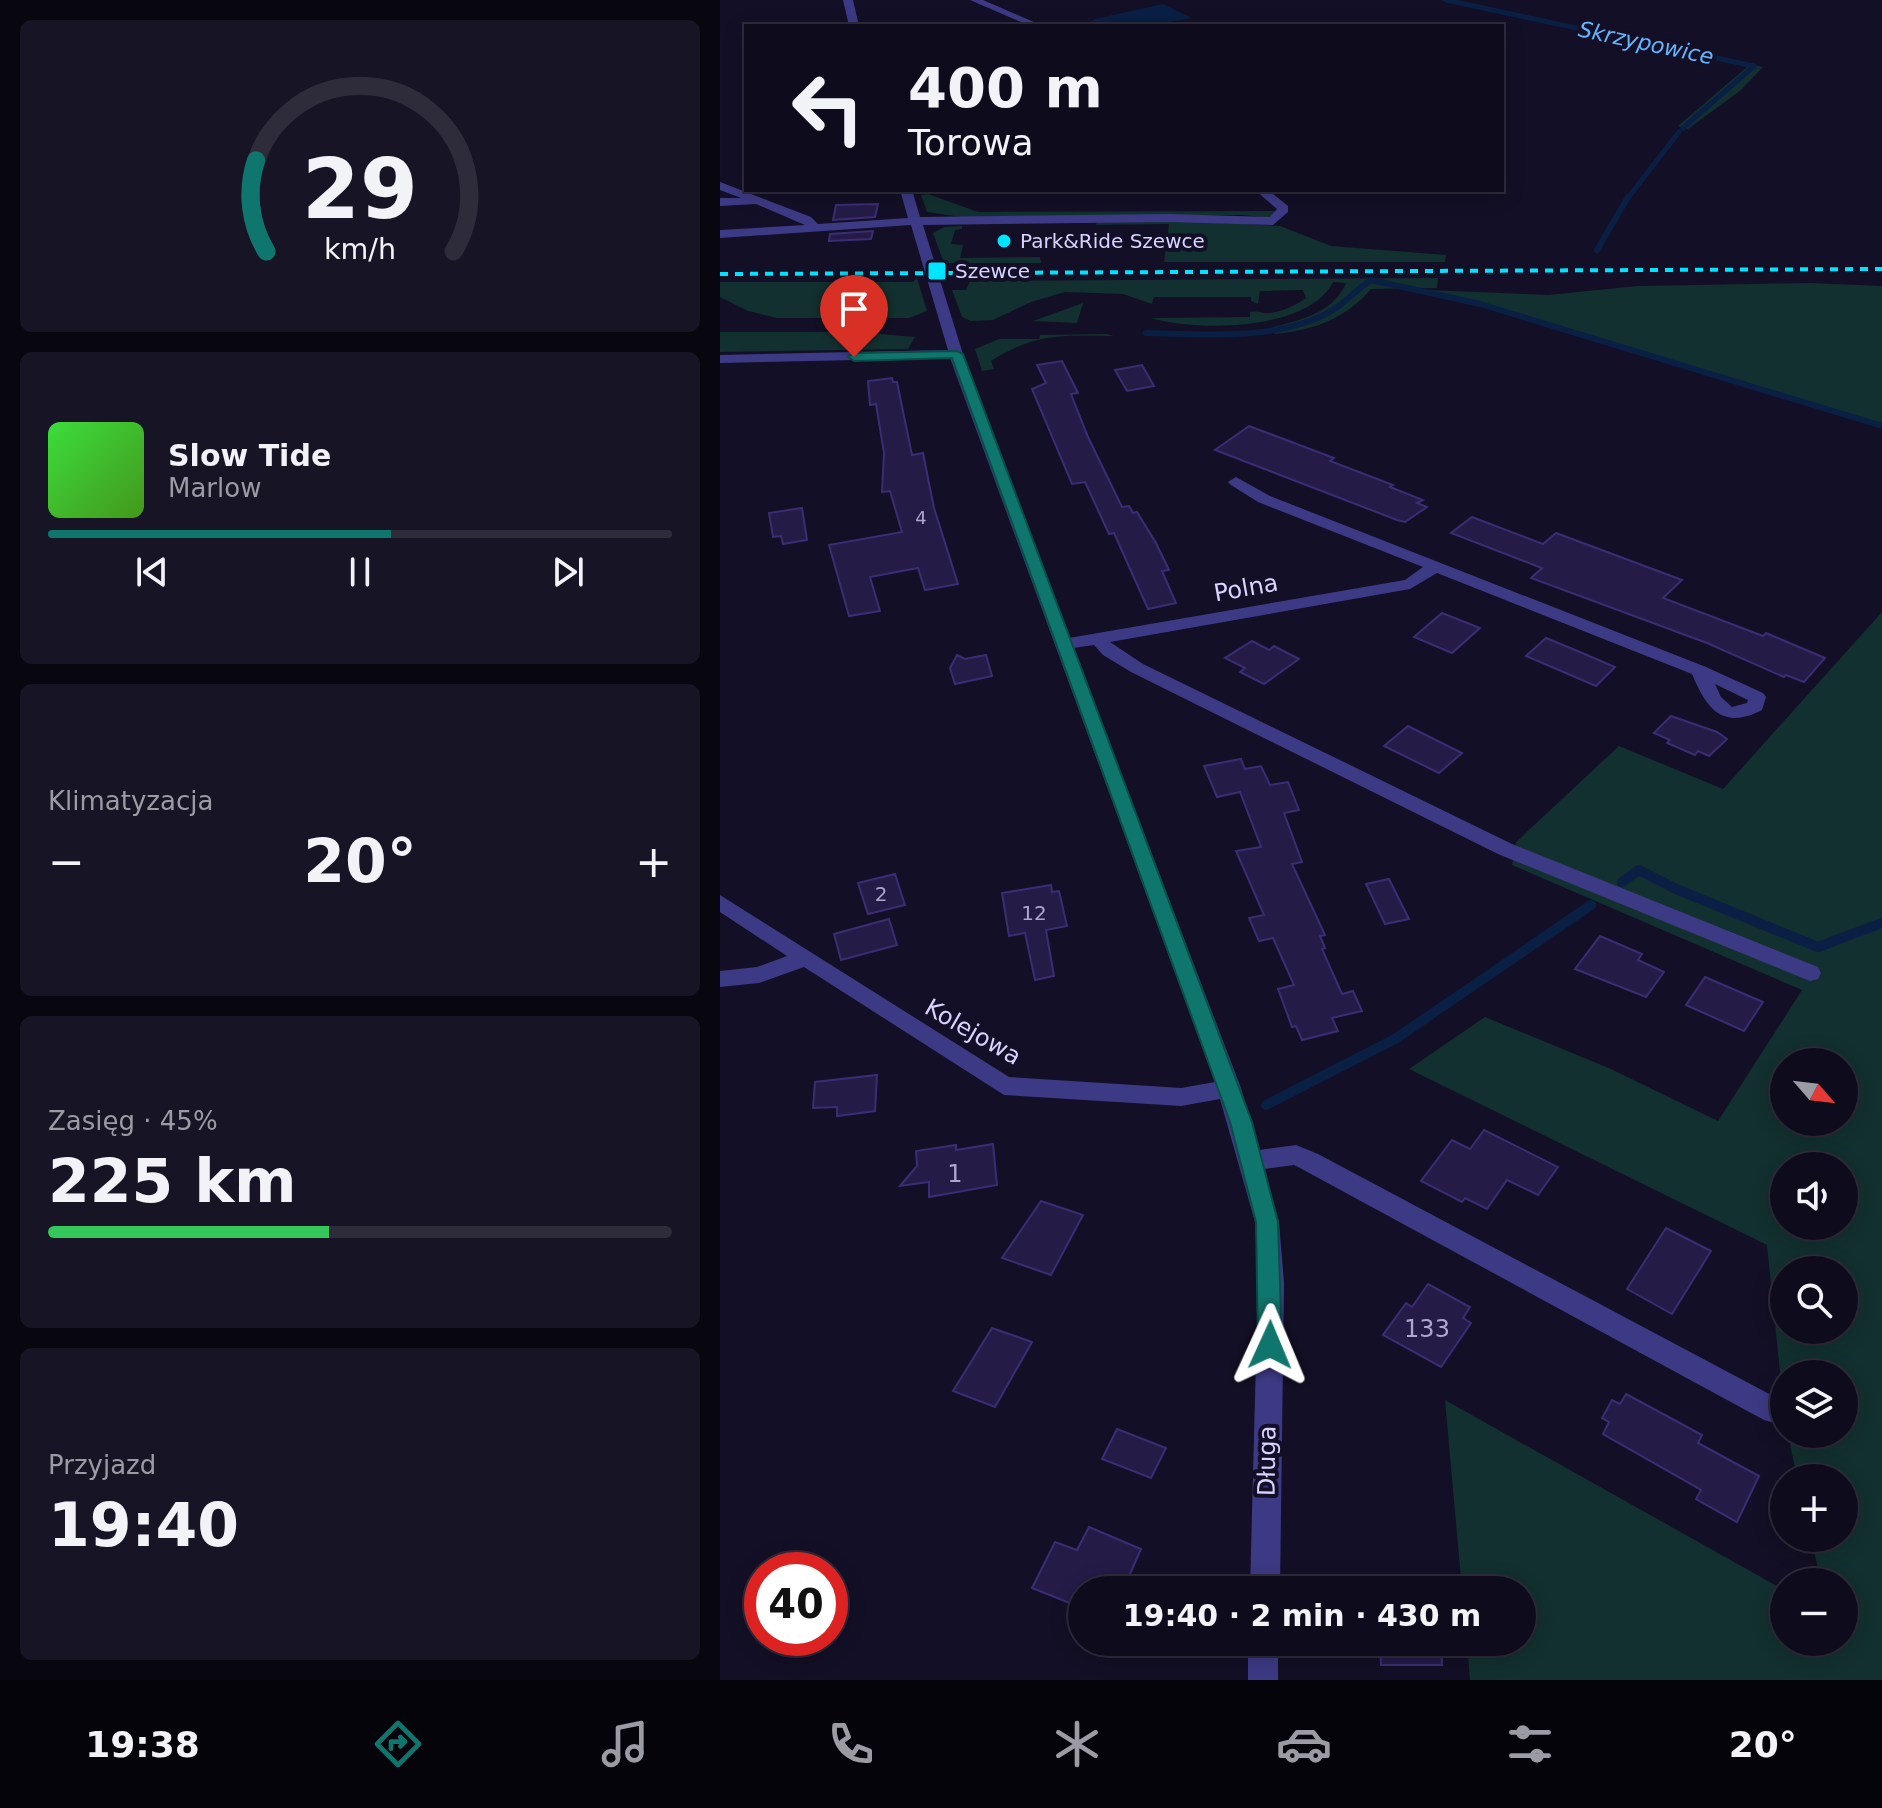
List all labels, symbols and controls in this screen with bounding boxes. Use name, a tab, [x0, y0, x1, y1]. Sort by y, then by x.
water label: Skrzypowice	[1576, 16, 1716, 70]
text: 400 m	[908, 55, 1103, 120]
icon: left	[776, 56, 880, 160]
text: Torowa	[908, 122, 1033, 163]
text: 29	[302, 141, 418, 238]
place label: Park&Ride Szewce	[1020, 229, 1205, 253]
text: km/h	[324, 232, 396, 266]
marker: Park&Ride Szewce	[995, 232, 1013, 250]
place label: Szewce	[955, 259, 1030, 283]
marker: Szewce	[926, 260, 948, 282]
pin	[820, 275, 888, 357]
icon: arrive	[832, 287, 876, 331]
text: Slow Tide	[168, 438, 331, 473]
text: Marlow	[168, 473, 261, 503]
house number: 4	[915, 507, 927, 528]
icon: previous	[130, 550, 174, 594]
icon: pause	[338, 550, 382, 594]
icon: next	[546, 550, 590, 594]
street label: Polna	[1212, 569, 1280, 607]
text: Klimatyzacja	[48, 786, 213, 816]
text: 20°	[303, 826, 417, 896]
text: −	[48, 836, 85, 887]
text: +	[635, 836, 672, 887]
house number: 2	[875, 882, 887, 906]
house number: 12	[1021, 901, 1047, 925]
street label: Kolejowa	[920, 993, 1026, 1071]
north arrow	[1770, 1048, 1858, 1136]
map controls	[1770, 1048, 1858, 1656]
text: Zasięg · 45%	[48, 1106, 218, 1136]
text: 225 km	[48, 1146, 297, 1216]
button: sound	[1770, 1152, 1858, 1240]
house number: 1	[947, 1160, 963, 1188]
button: search	[1770, 1256, 1858, 1344]
position arrow	[1228, 1303, 1312, 1387]
house number: 133	[1404, 1315, 1450, 1343]
button: layers	[1770, 1360, 1858, 1448]
street label: Długa	[1252, 1426, 1282, 1496]
text: Przyjazd	[48, 1450, 156, 1480]
button: +	[1770, 1464, 1858, 1552]
text: 19:40	[48, 1490, 239, 1560]
speed limit sign: 40	[744, 1552, 848, 1656]
button: −	[1770, 1568, 1858, 1656]
text: 19:40 · 2 min · 430 m	[1123, 1598, 1481, 1633]
icon: directions	[370, 1716, 426, 1772]
icon: music	[597, 1716, 653, 1772]
icon: phone	[823, 1716, 879, 1772]
icon: climate	[1049, 1716, 1105, 1772]
icon: car	[1276, 1716, 1332, 1772]
icon: filters	[1502, 1716, 1558, 1772]
text: 19:38	[85, 1724, 200, 1765]
text: 20°	[1729, 1724, 1797, 1765]

